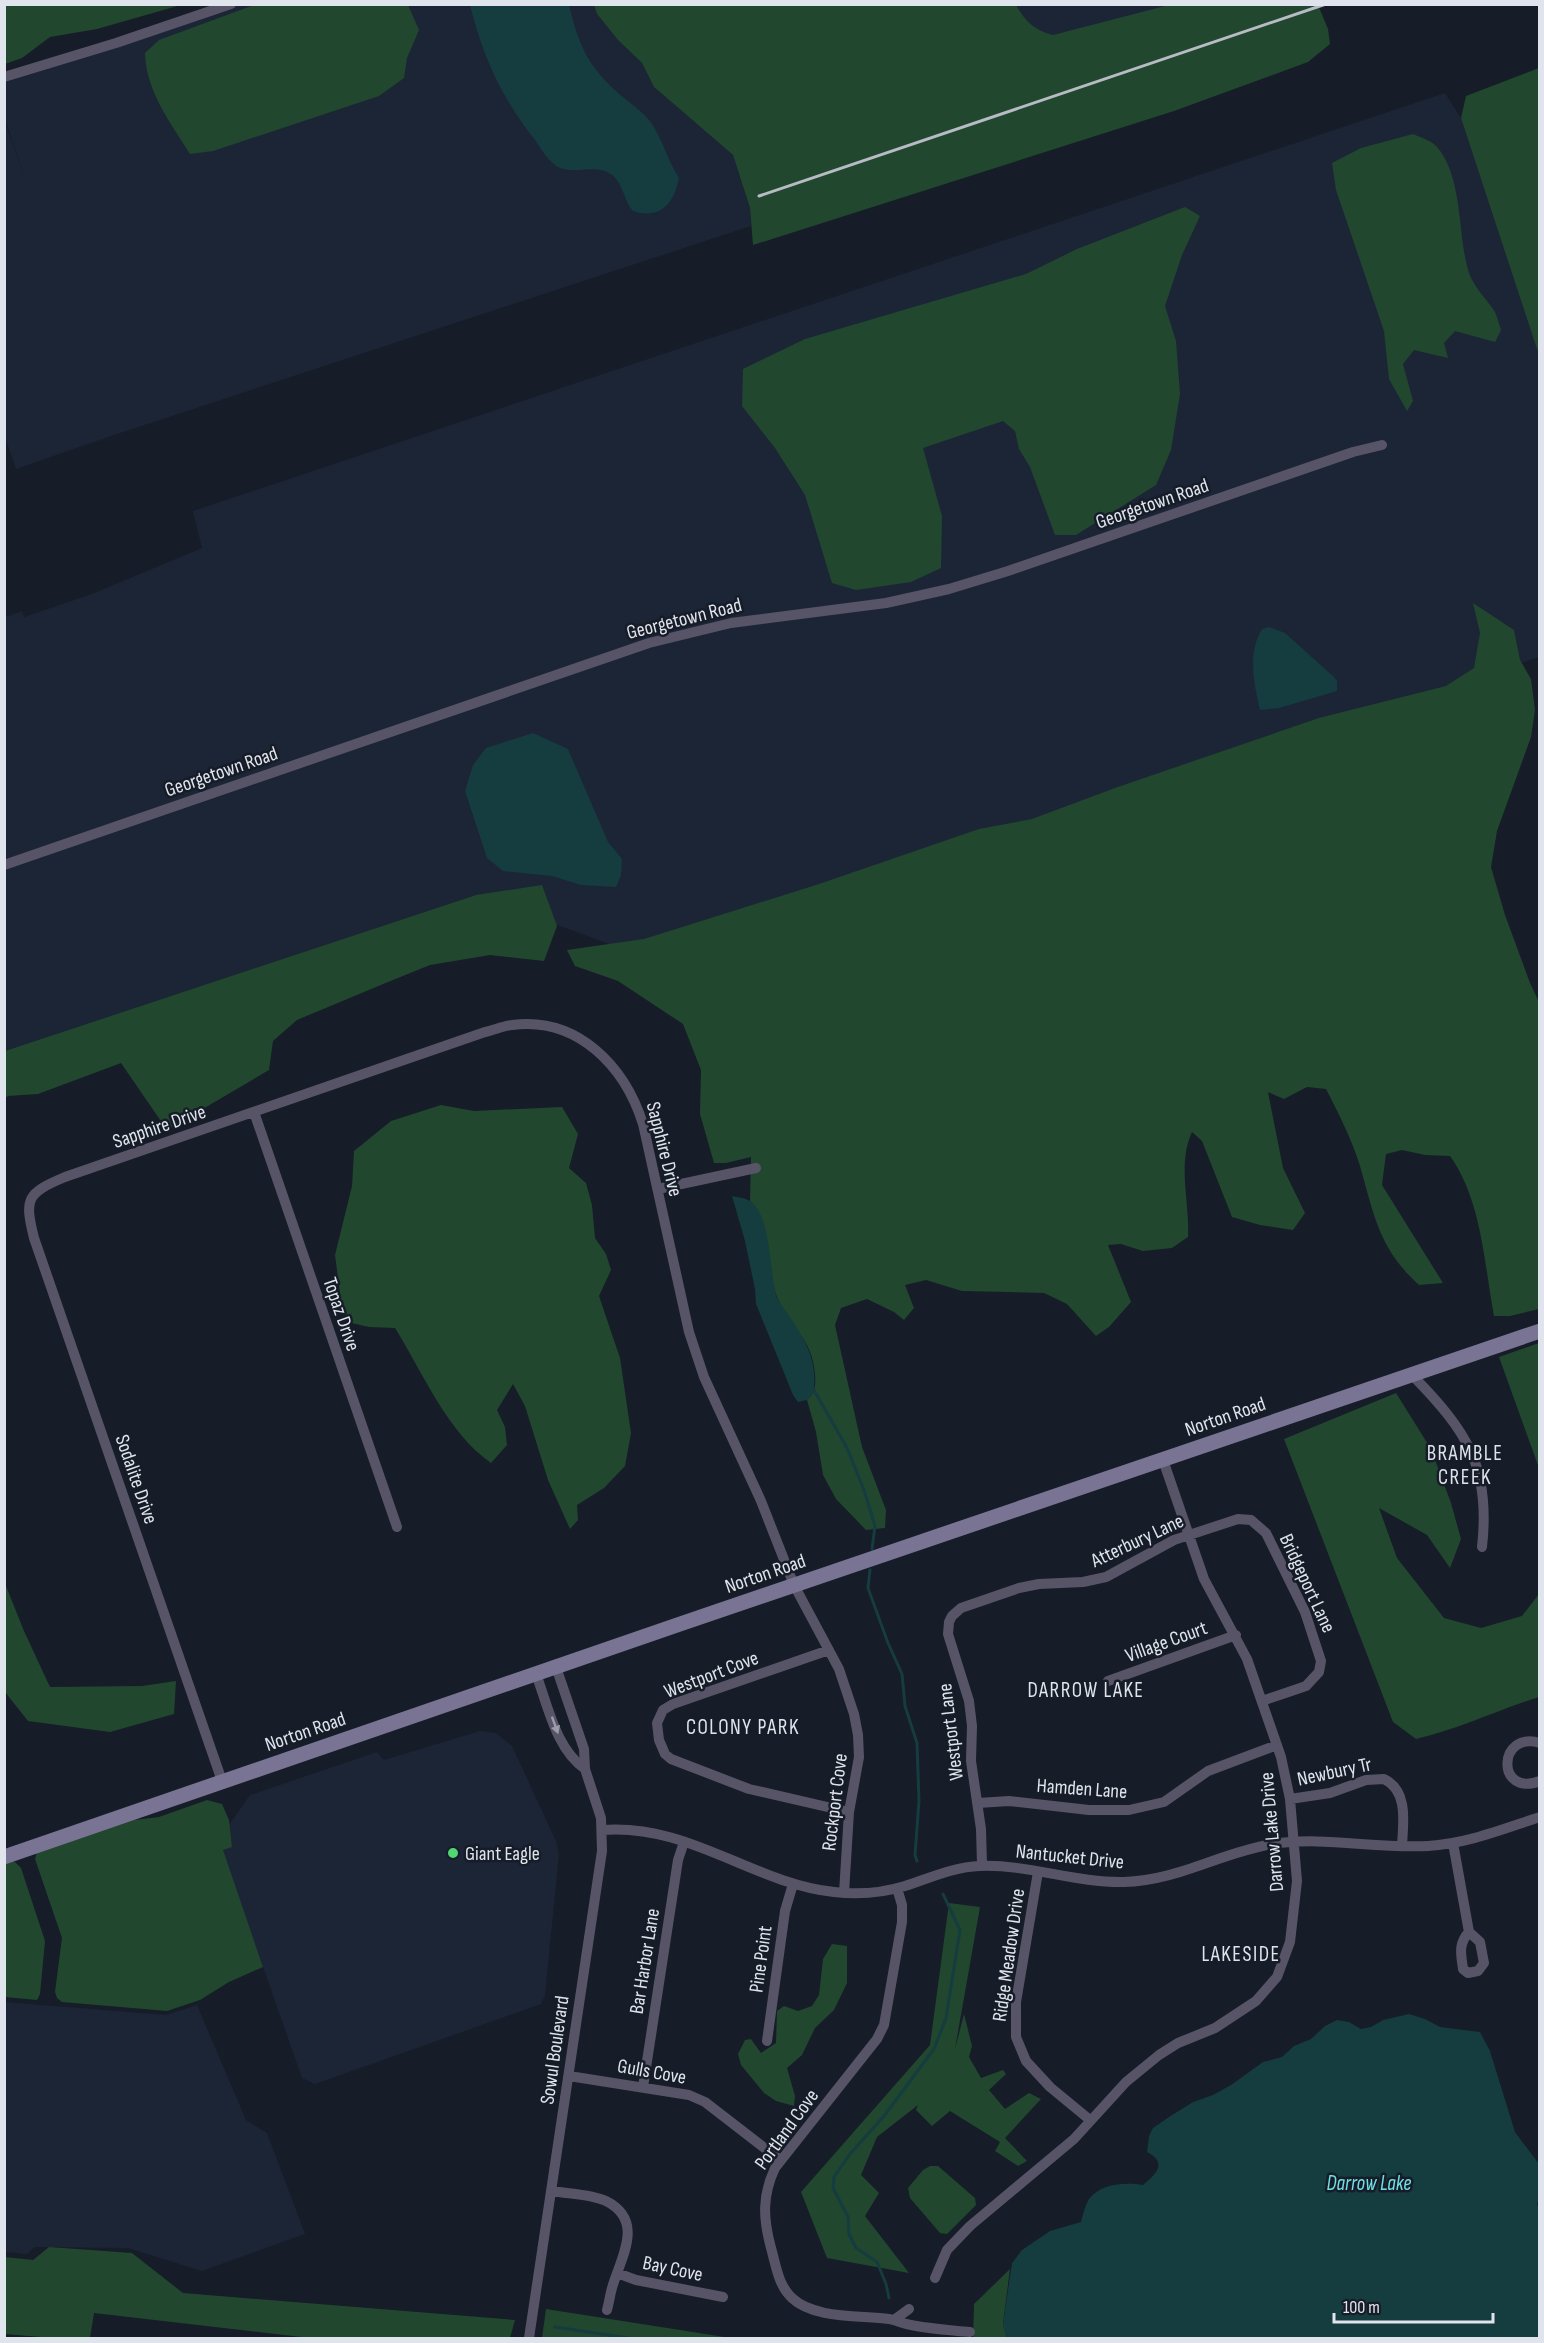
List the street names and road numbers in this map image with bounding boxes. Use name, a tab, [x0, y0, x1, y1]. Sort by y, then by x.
street label: Georgetown Road	[1093, 473, 1212, 534]
street label: Georgetown Road	[624, 593, 744, 645]
street label: Georgetown Road	[162, 741, 281, 802]
street label: Sapphire Drive	[641, 1099, 687, 1199]
street label: Sapphire Drive	[110, 1100, 209, 1154]
street label: Topaz Drive	[317, 1274, 365, 1354]
street label: Norton Road	[1182, 1392, 1269, 1442]
street label: Sodalite Drive	[110, 1432, 163, 1527]
street label: Atterbury Lane	[1086, 1509, 1188, 1573]
street label: Bridgeport Lane	[1274, 1530, 1340, 1637]
street label: Norton Road	[722, 1549, 809, 1599]
street label: Village Court	[1122, 1616, 1211, 1668]
street label: Westport Cove	[661, 1646, 762, 1704]
street label: Westport Lane	[933, 1682, 969, 1782]
street label: Norton Road	[262, 1707, 349, 1757]
street label: Rockport Cove	[817, 1752, 853, 1852]
street label: Newbury Tr	[1295, 1752, 1374, 1792]
street label: Darrow Lake Drive	[1255, 1771, 1289, 1893]
street label: Hamden Lane	[1036, 1774, 1128, 1804]
street label: Nantucket Drive	[1015, 1839, 1125, 1875]
street label: Ridge Meadow Drive	[988, 1887, 1030, 2023]
street label: Bar Harbor Lane	[625, 1907, 665, 2016]
street label: Pine Point	[744, 1924, 778, 1994]
street label: Sowul Boulevard	[535, 1994, 574, 2106]
street label: Gulls Cove	[616, 2054, 688, 2090]
street label: Portland Cove	[750, 2085, 824, 2175]
street label: Bay Cove	[641, 2251, 705, 2287]

